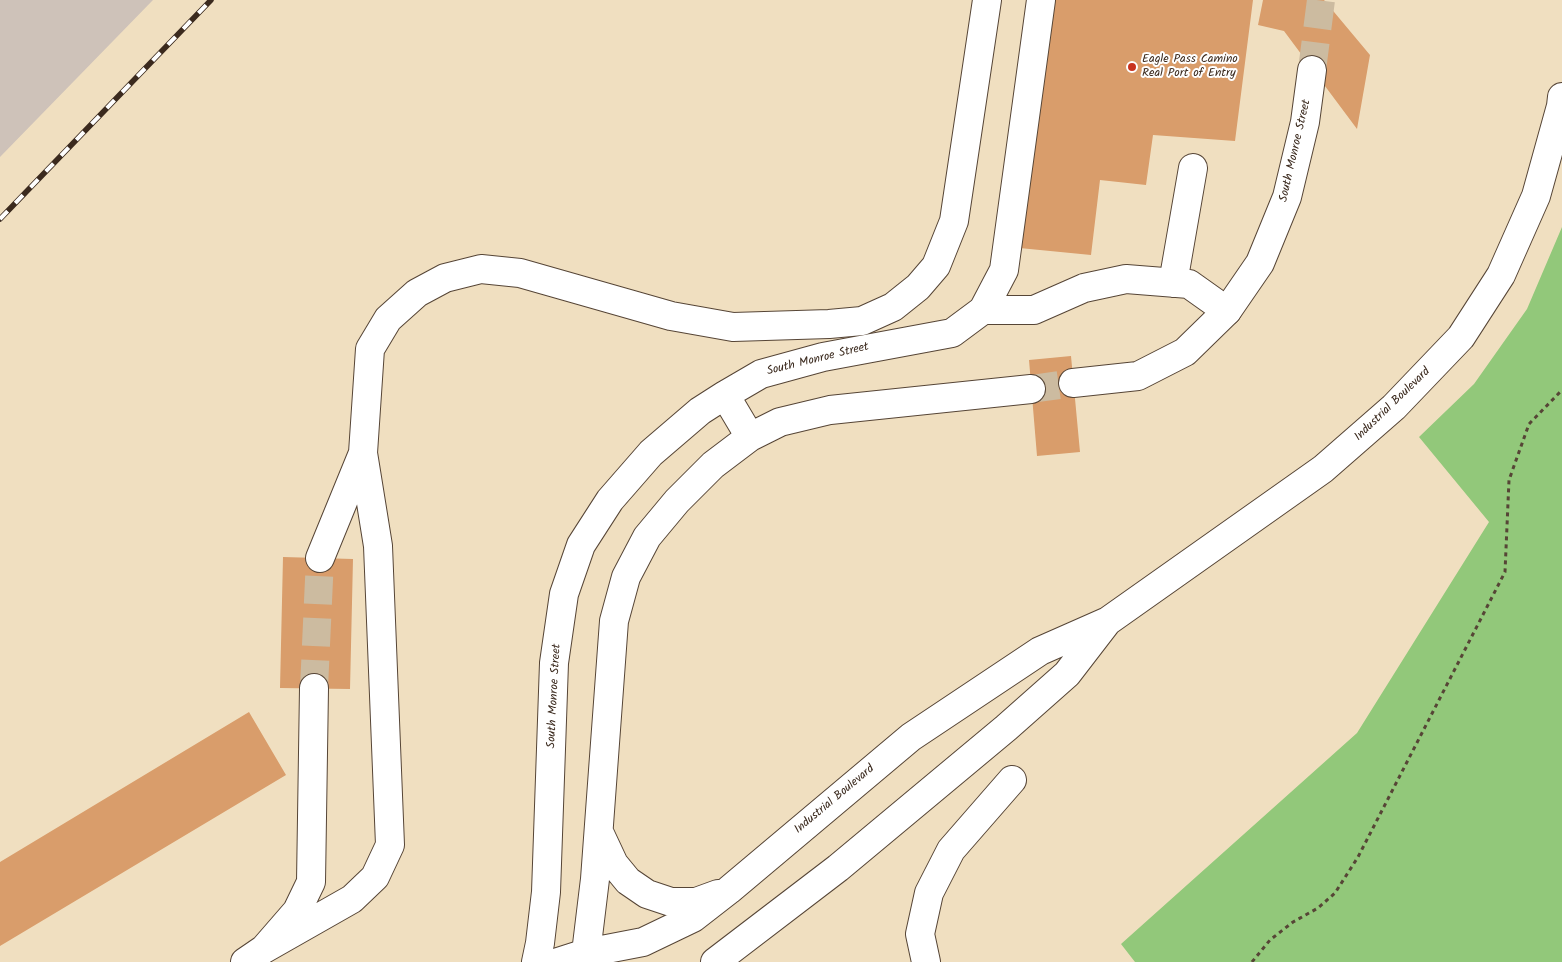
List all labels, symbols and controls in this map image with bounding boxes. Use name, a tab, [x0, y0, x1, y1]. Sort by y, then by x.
place label: Eagle Pass Camino Real Port of Entry	[1142, 53, 1238, 81]
marker: Eagle Pass Camino Real Port of Entry	[1126, 61, 1138, 73]
street label: South Monroe Street	[1277, 98, 1315, 204]
street label: South Monroe Street	[765, 340, 871, 380]
street label: Industrial Boulevard	[1352, 365, 1434, 445]
street label: South Monroe Street	[545, 643, 565, 749]
street label: Industrial Boulevard	[792, 762, 878, 838]

